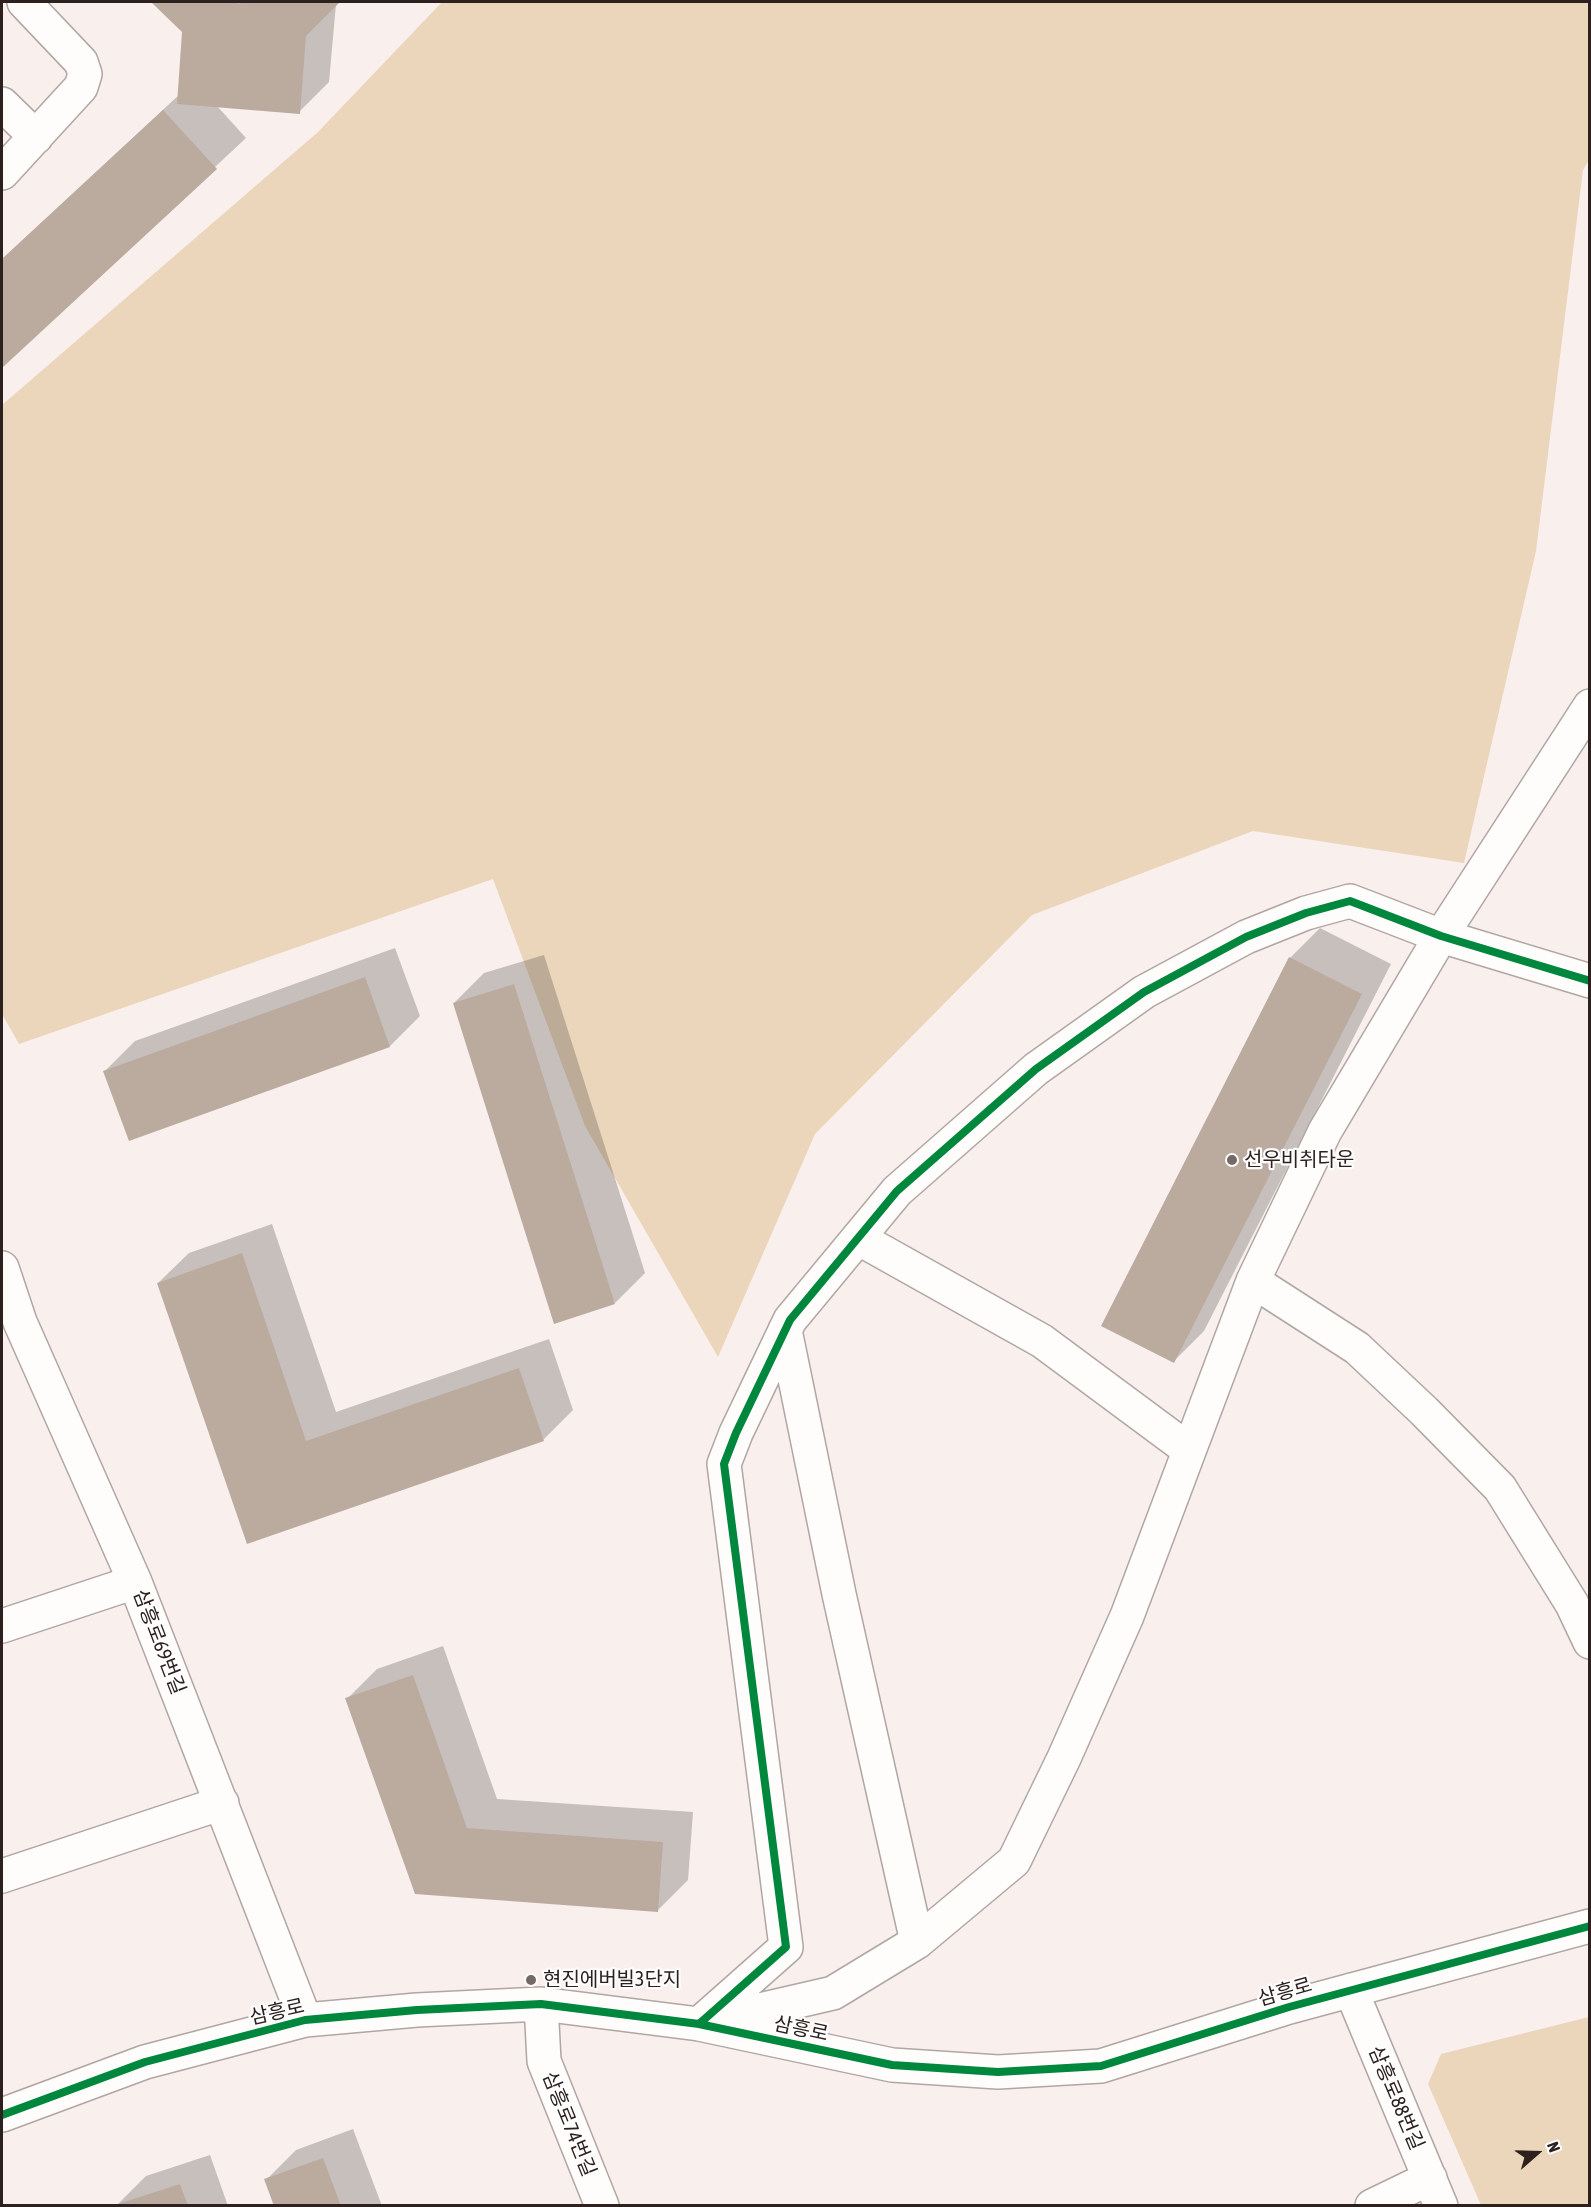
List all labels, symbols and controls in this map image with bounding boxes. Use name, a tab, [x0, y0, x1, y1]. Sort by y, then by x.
place label: 선우비취타운	[1244, 1148, 1354, 1172]
marker: 선우비취타운	[1225, 1153, 1239, 1167]
street label: 삼흥로69번길	[128, 1586, 190, 1698]
place label: 현진에버빌3단지	[543, 1968, 681, 1992]
marker: 현진에버빌3단지	[524, 1973, 538, 1987]
street label: 삼흥로	[1255, 1973, 1315, 2011]
street label: 삼흥로	[247, 1994, 307, 2030]
street label: 삼흥로	[772, 2012, 830, 2046]
street label: 삼흥로88번길	[1363, 2042, 1429, 2154]
street label: 삼흥로74번길	[537, 2068, 601, 2180]
north arrow	[1507, 2123, 1567, 2183]
text: N	[1544, 2139, 1564, 2154]

